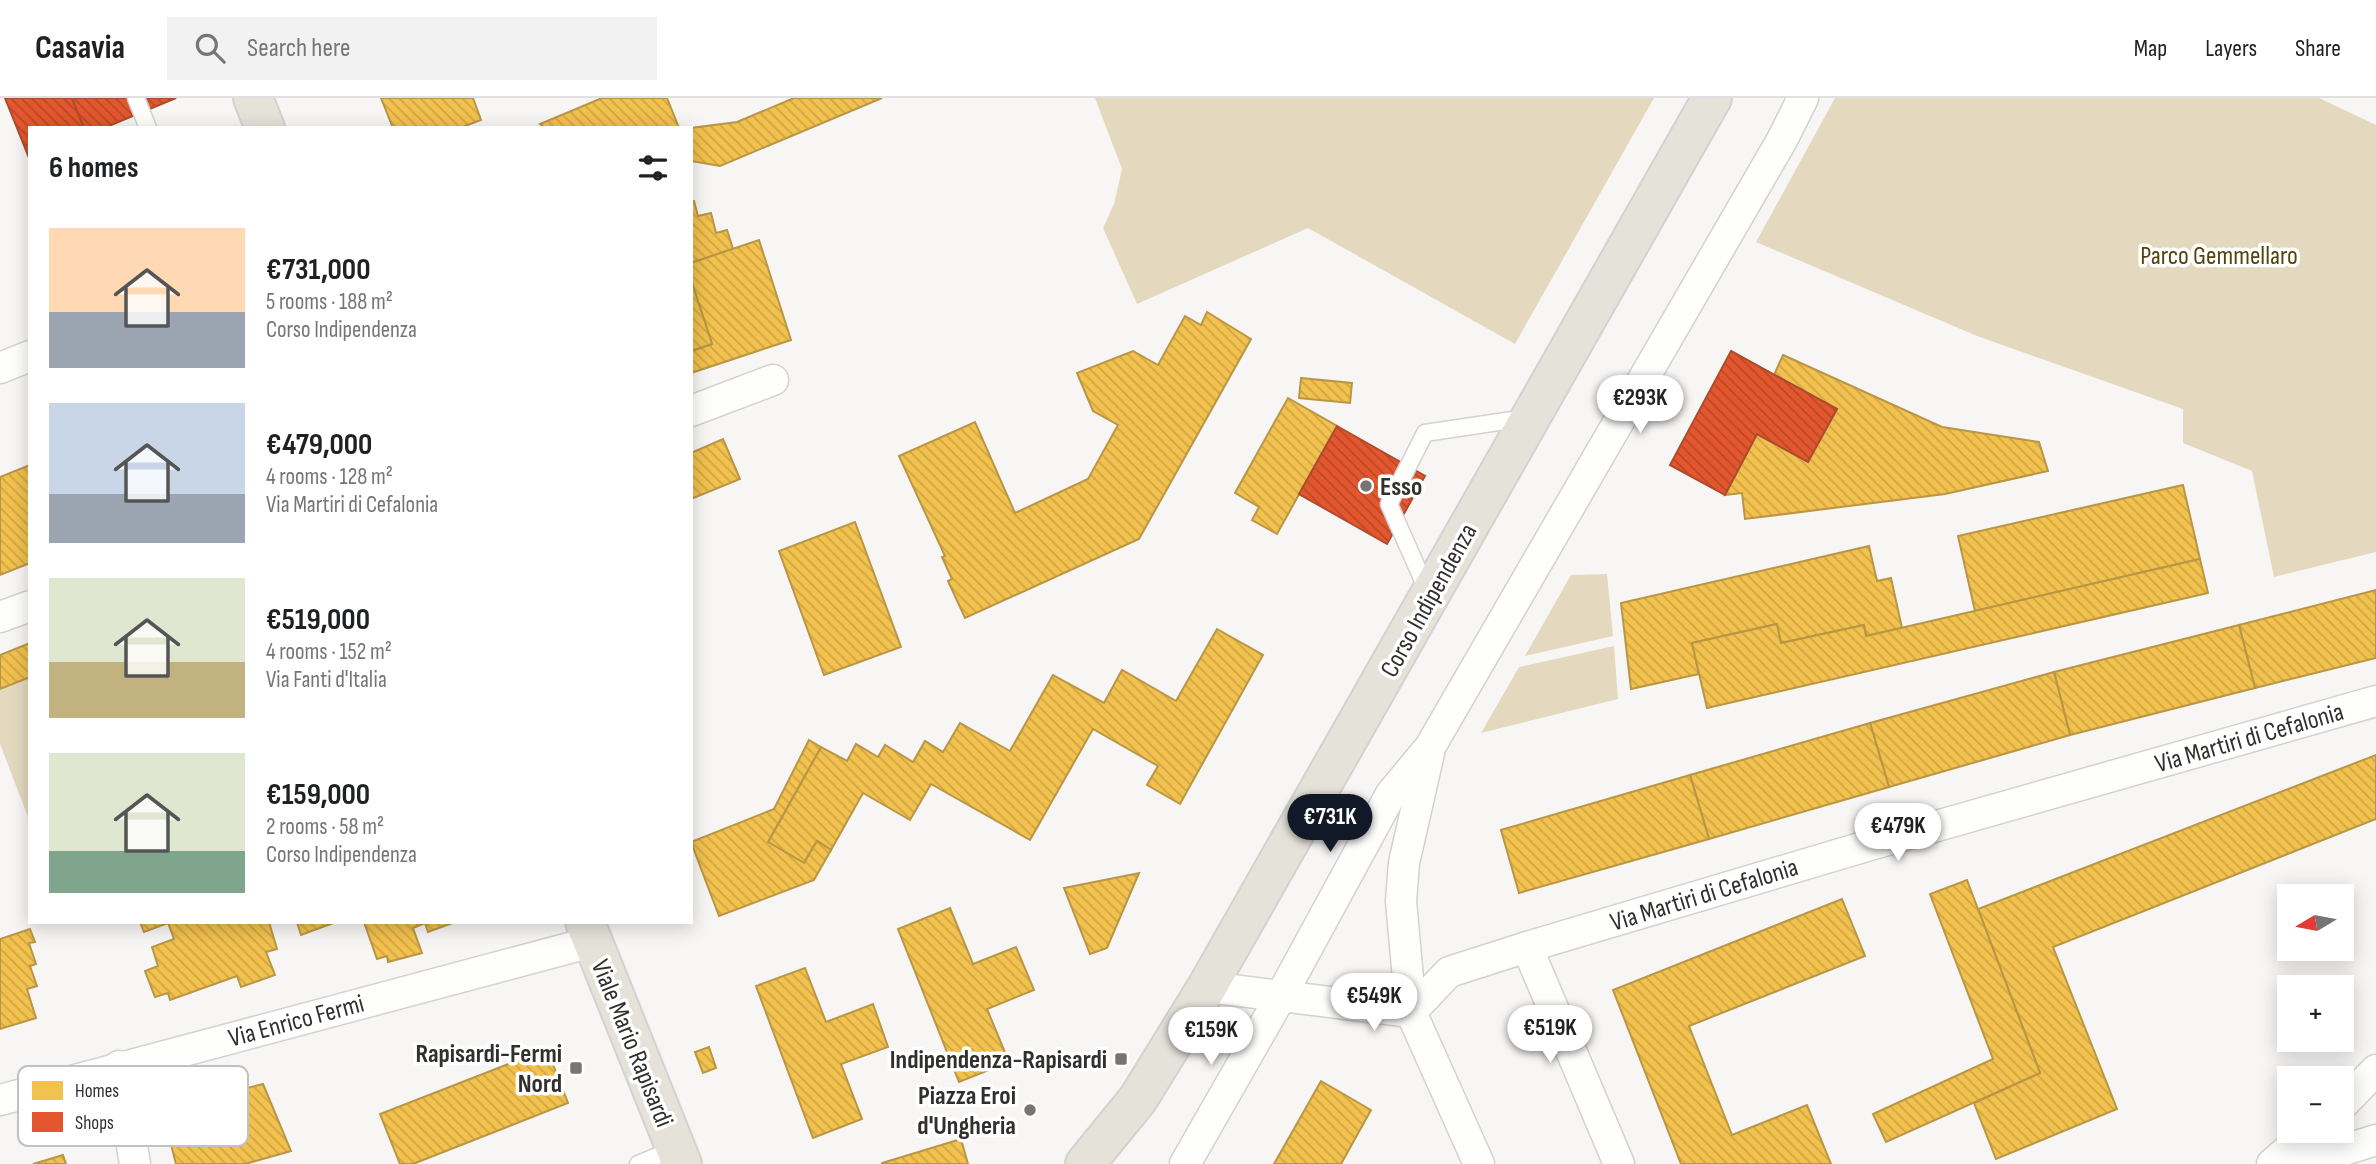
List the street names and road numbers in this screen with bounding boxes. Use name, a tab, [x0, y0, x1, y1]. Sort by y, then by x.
street label: Corso Indipendenza	[1374, 519, 1484, 683]
street label: Via Martiri di Cefalonia	[2152, 697, 2347, 780]
street label: Via Martiri di Cefalonia	[1607, 852, 1802, 939]
street label: Viale Mario Rapisardi	[584, 955, 679, 1132]
street label: Via Enrico Fermi	[225, 988, 368, 1054]

